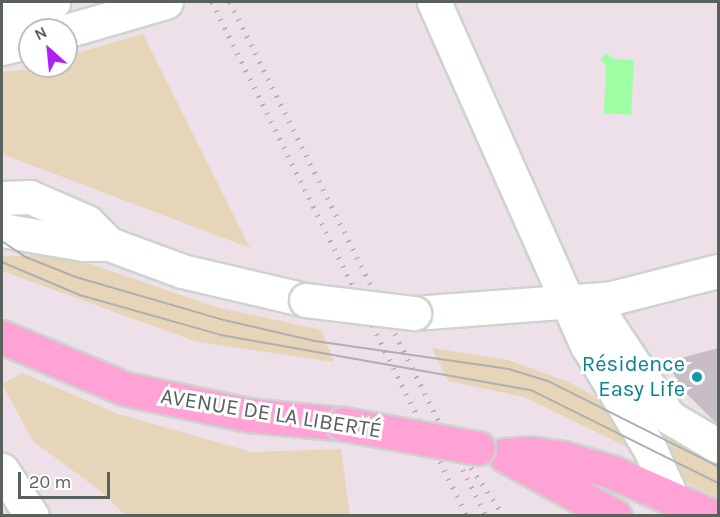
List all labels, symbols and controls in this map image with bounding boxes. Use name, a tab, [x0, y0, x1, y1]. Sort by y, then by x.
north arrow	[18, 18, 78, 78]
text: N	[31, 22, 50, 44]
place label: Résidence Easy Life	[582, 351, 685, 402]
marker: Résidence Easy Life	[690, 370, 704, 384]
street label: AVENUE DE LA LIBERTÉ	[159, 383, 383, 445]
scale bar	[21, 460, 112, 498]
text: 20 m	[29, 471, 71, 493]

